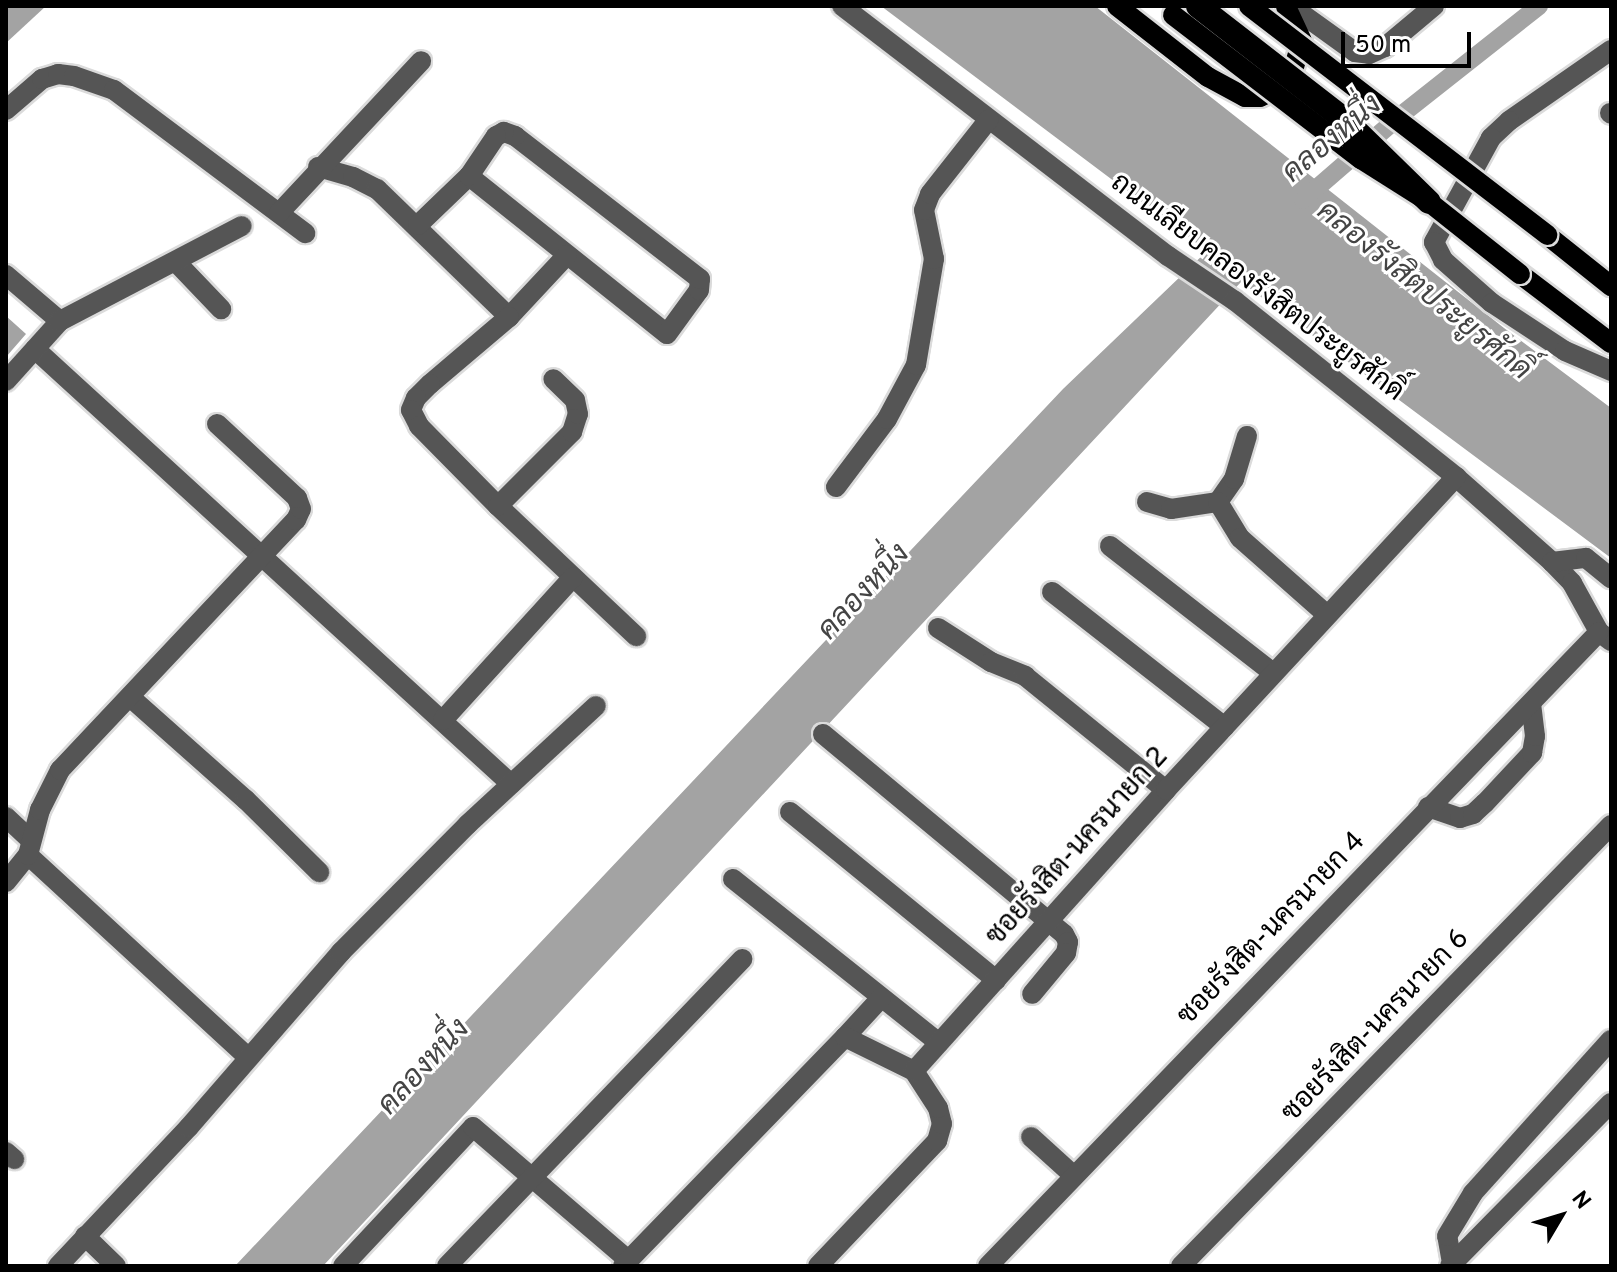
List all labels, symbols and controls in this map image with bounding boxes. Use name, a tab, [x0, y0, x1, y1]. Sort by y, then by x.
scale bar	[1345, 16, 1475, 66]
text: 50 m	[1355, 31, 1411, 61]
water label: คลองหนึ่ง	[1276, 88, 1390, 192]
street label: ถนนเลียบคลองรังสิตประยูรศักดิ์	[1104, 167, 1410, 409]
water label: คลองรังสิตประยูรศักดิ์	[1309, 194, 1537, 390]
water label: คลองหนึ่ง	[811, 537, 919, 649]
street label: ซอยรังสิต-นครนายก 2	[980, 741, 1176, 953]
street label: ซอยรังสิต-นครนายก 4	[1171, 825, 1373, 1033]
street label: ซอยรังสิต-นครนายก 6	[1275, 922, 1477, 1130]
water label: คลองหนึ่ง	[371, 1012, 479, 1124]
north arrow	[1521, 1176, 1601, 1256]
text: N	[1565, 1186, 1596, 1215]

